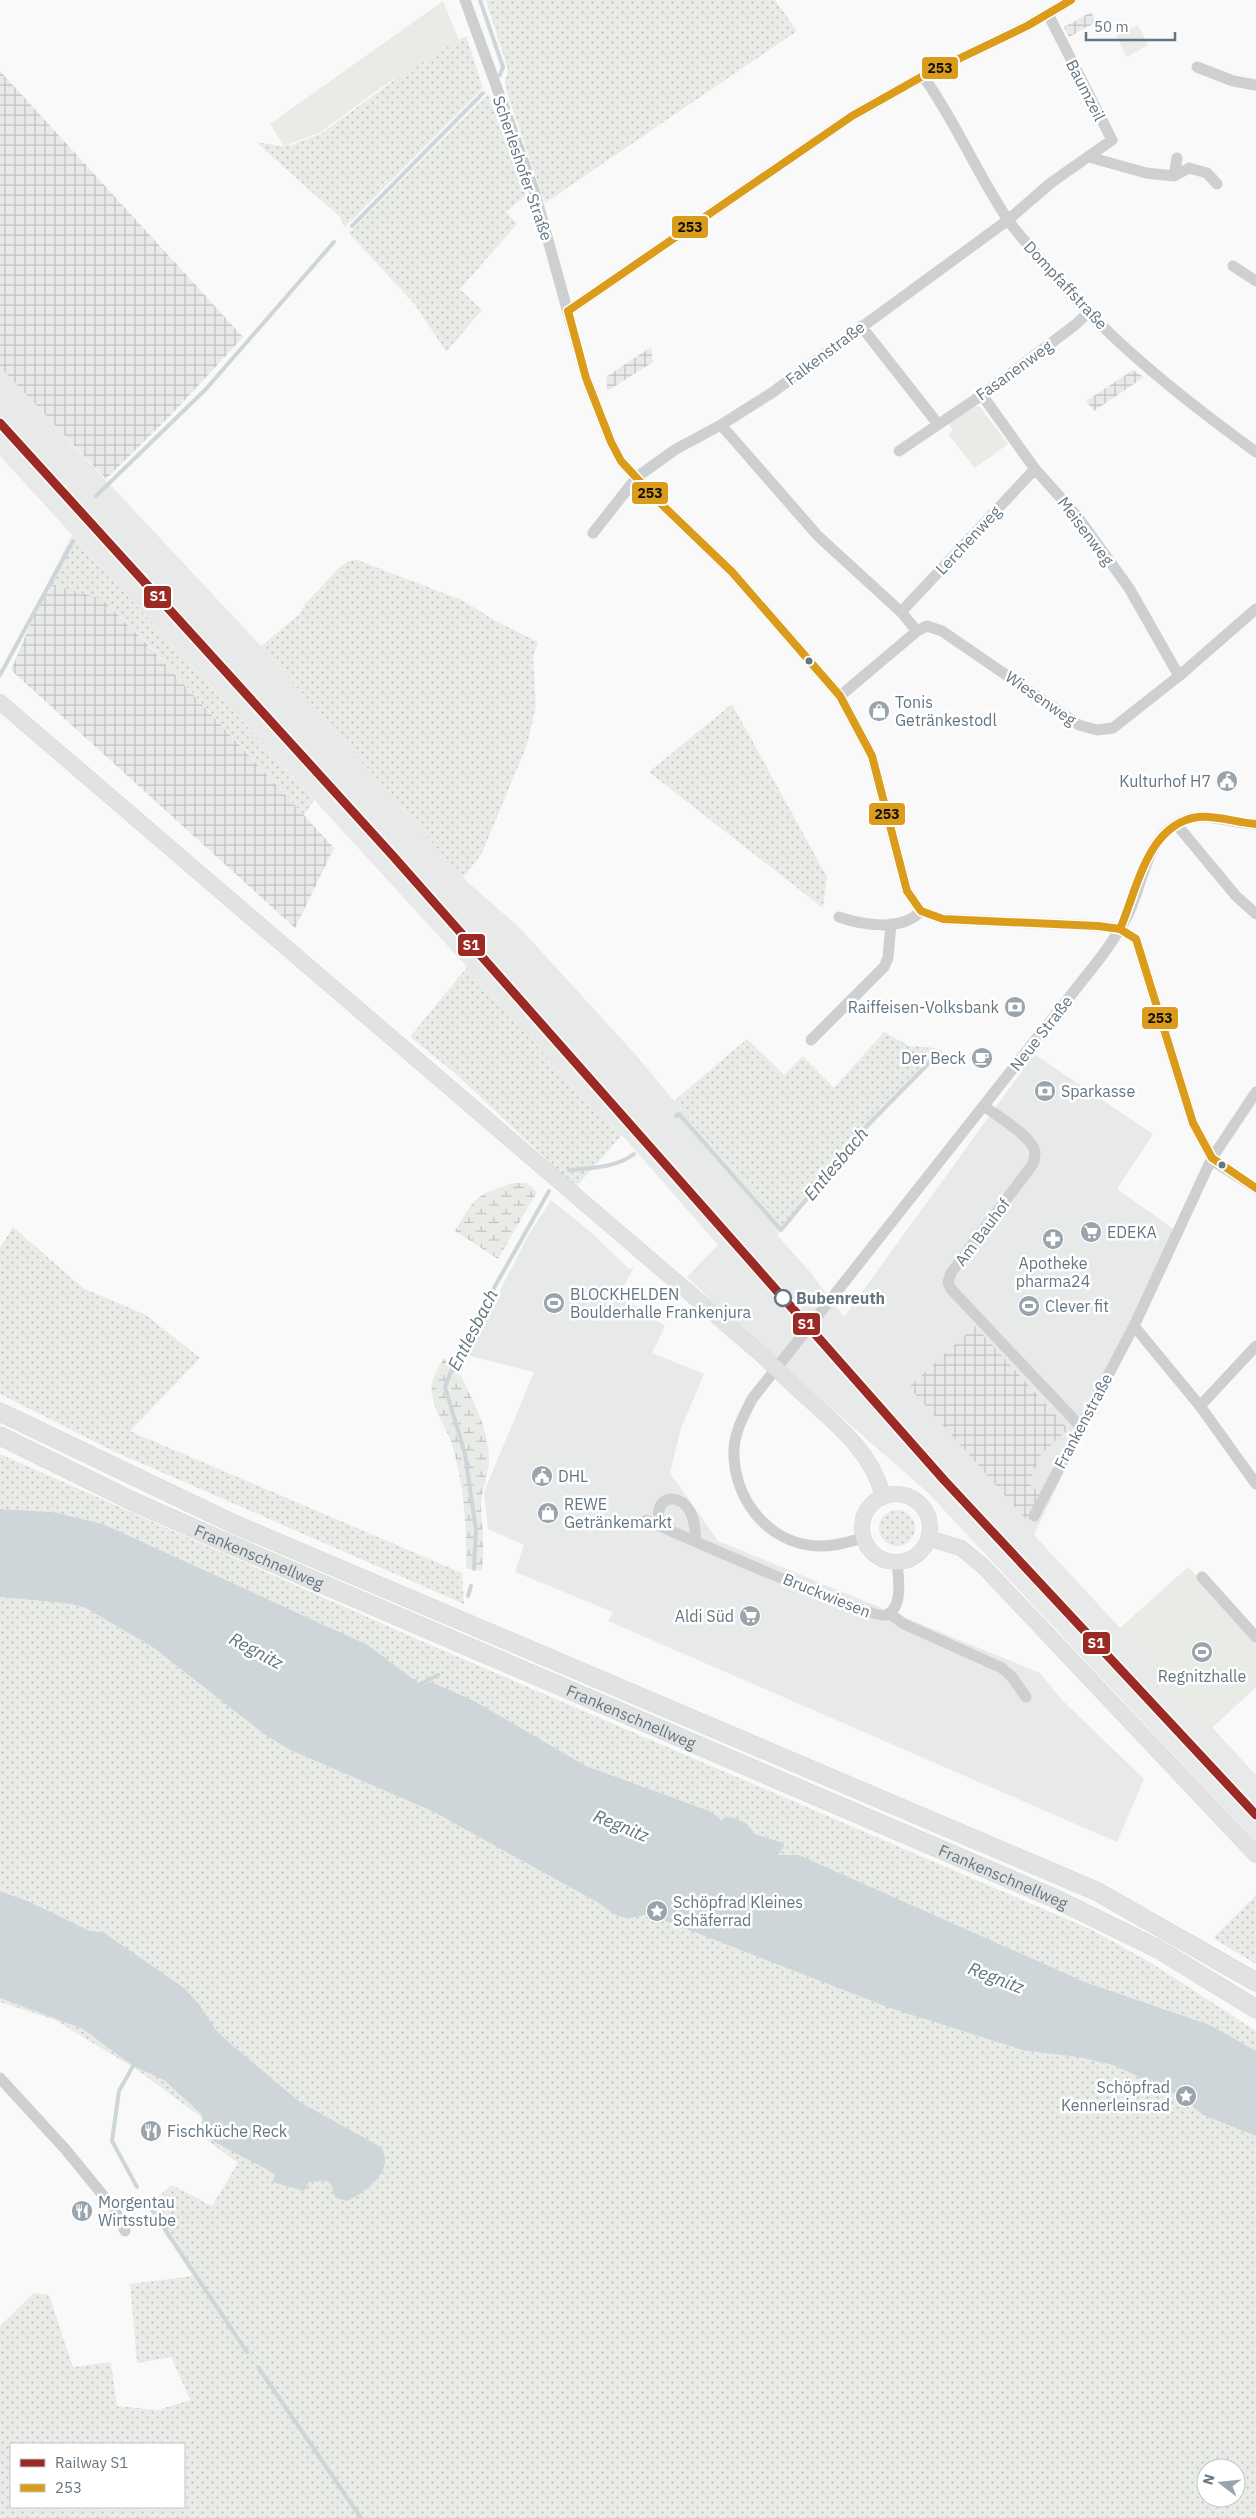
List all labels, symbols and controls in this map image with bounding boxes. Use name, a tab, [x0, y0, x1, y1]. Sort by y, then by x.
scale bar	[1086, 10, 1175, 42]
text: 50 m	[1094, 17, 1129, 36]
line badge: 253	[921, 56, 959, 80]
street label: Baumzeil	[1062, 56, 1110, 124]
text: 253	[927, 59, 953, 77]
street label: Scherleshofer Straße	[489, 93, 557, 243]
line badge: 253	[671, 215, 709, 239]
text: 253	[677, 218, 703, 236]
street label: Dompfaffstraße	[1020, 237, 1112, 334]
street label: Falkenstraße	[781, 317, 869, 389]
street label: Fasanenweg	[972, 335, 1057, 404]
line badge: 253	[631, 481, 669, 505]
text: 253	[637, 484, 663, 502]
street label: Meisenweg	[1054, 493, 1119, 570]
street label: Lerchenweg	[931, 501, 1005, 579]
line badge: S1	[143, 585, 172, 609]
text: S1	[149, 587, 167, 605]
unlabelled marker	[804, 656, 814, 666]
street label: Wiesenweg	[1002, 666, 1081, 730]
place label: Tonis Getränkestodl	[895, 692, 997, 730]
shop icon: Tonis Getränkestodl	[867, 699, 891, 723]
public building icon: Kulturhof H7	[1215, 769, 1239, 793]
place label: Kulturhof H7	[1119, 771, 1211, 791]
line badge: 253	[868, 802, 906, 826]
text: 253	[874, 805, 900, 823]
line badge: S1	[457, 933, 486, 957]
text: S1	[462, 936, 480, 954]
street label: Neue Straße	[1005, 991, 1077, 1075]
bank icon: Raiffeisen-Volksbank	[1003, 995, 1027, 1019]
place label: Raiffeisen-Volksbank	[848, 997, 1000, 1017]
line badge: 253	[1141, 1006, 1179, 1030]
text: 253	[1147, 1009, 1173, 1027]
cafe icon: Der Beck	[970, 1046, 994, 1070]
place label: Der Beck	[901, 1048, 967, 1068]
bank icon: Sparkasse	[1033, 1079, 1057, 1103]
place label: Sparkasse	[1061, 1081, 1135, 1101]
water label: Entlesbach	[798, 1122, 873, 1205]
unlabelled marker	[1217, 1160, 1227, 1170]
street label: Am Bauhof	[950, 1194, 1014, 1270]
supermarket icon: EDEKA	[1079, 1220, 1103, 1244]
place label: EDEKA	[1107, 1222, 1157, 1242]
pharmacy icon: Apotheke pharma24	[1041, 1227, 1065, 1251]
place label: Apotheke pharma24	[1016, 1253, 1090, 1291]
place label: BLOCKHELDEN Boulderhalle Frankenjura	[570, 1284, 752, 1322]
water label: Entlesbach	[442, 1285, 503, 1374]
place label: Bubenreuth	[796, 1288, 885, 1308]
marker: Bubenreuth	[774, 1289, 792, 1307]
sports icon: BLOCKHELDEN Boulderhalle Frankenjura	[542, 1291, 566, 1315]
sports icon: Clever fit	[1017, 1294, 1041, 1318]
place label: Clever fit	[1045, 1296, 1109, 1316]
line badge: S1	[792, 1312, 821, 1336]
text: S1	[797, 1315, 815, 1333]
street label: Frankenstraße	[1050, 1370, 1117, 1472]
public building icon: DHL	[530, 1464, 554, 1488]
place label: DHL	[558, 1466, 588, 1486]
place label: REWE Getränkemarkt	[564, 1494, 672, 1532]
shop icon: REWE Getränkemarkt	[536, 1501, 560, 1525]
street label: Frankenschnellweg	[191, 1520, 327, 1594]
street label: Bruckwiesen	[780, 1568, 874, 1622]
supermarket icon: Aldi Süd	[738, 1604, 762, 1628]
place label: Aldi Süd	[675, 1606, 734, 1626]
water label: Regnitz	[225, 1627, 288, 1675]
line badge: S1	[1082, 1631, 1111, 1655]
text: S1	[1087, 1634, 1105, 1652]
sports icon: Regnitzhalle	[1190, 1640, 1214, 1664]
place label: Regnitzhalle	[1158, 1666, 1246, 1686]
street label: Frankenschnellweg	[563, 1680, 700, 1753]
water label: Regnitz	[590, 1804, 653, 1847]
street label: Frankenschnellweg	[936, 1840, 1072, 1914]
place label: Schöpfrad Kleines Schäferrad	[673, 1892, 803, 1930]
place icon: Schöpfrad Kleines Schäferrad	[645, 1899, 669, 1923]
water label: Regnitz	[965, 1956, 1028, 1999]
place label: Schöpfrad Kennerleinsrad	[1061, 2077, 1170, 2115]
place icon: Schöpfrad Kennerleinsrad	[1174, 2084, 1198, 2108]
restaurant icon: Fischküche Reck	[139, 2119, 163, 2143]
place label: Fischküche Reck	[167, 2121, 288, 2141]
place label: Morgentau Wirtsstube	[98, 2192, 176, 2230]
restaurant icon: Morgentau Wirtsstube	[70, 2199, 94, 2223]
legend	[10, 2443, 185, 2508]
text: Railway S1	[55, 2453, 128, 2472]
north arrow	[1196, 2458, 1246, 2508]
text: N	[1198, 2472, 1219, 2487]
text: 253	[55, 2478, 82, 2497]

